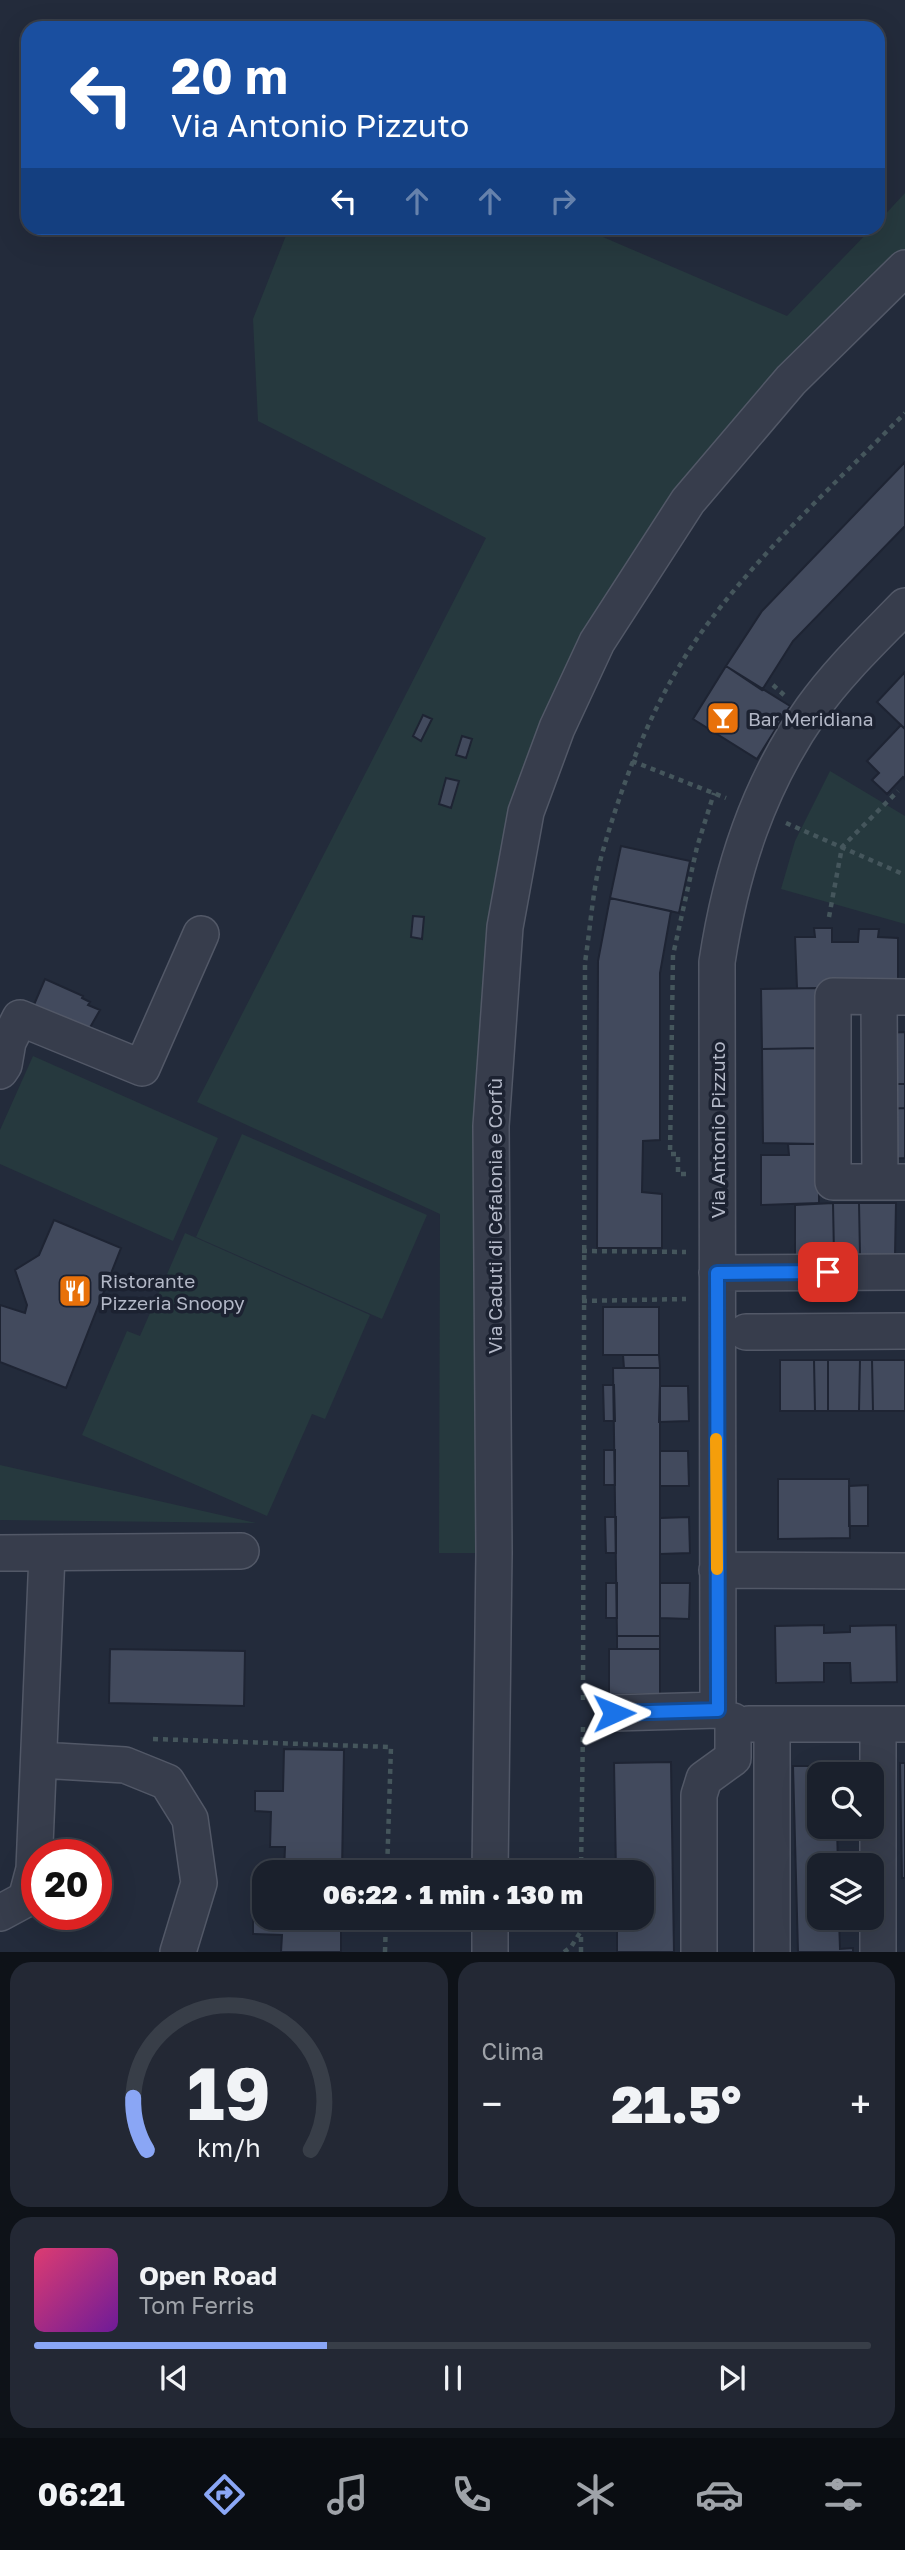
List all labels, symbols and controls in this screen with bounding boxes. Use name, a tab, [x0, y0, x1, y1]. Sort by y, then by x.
text: 20 m	[171, 46, 288, 105]
icon: left	[56, 49, 147, 140]
text: Via Antonio Pizzuto	[171, 106, 469, 144]
icon: left	[325, 182, 363, 220]
icon: ahead	[398, 182, 436, 220]
icon: ahead	[471, 182, 509, 220]
icon: right	[544, 182, 582, 220]
bar icon: Bar Meridiana	[704, 699, 742, 737]
place label: Bar Meridiana	[748, 707, 873, 730]
street label: Via Antonio Pizzuto	[706, 1041, 729, 1219]
street label: Via Caduti di Cefalonia e Corfù	[483, 1078, 506, 1354]
pin	[798, 1242, 858, 1302]
icon: arrive	[809, 1253, 847, 1291]
place label: Ristorante Pizzeria Snoopy	[100, 1269, 245, 1314]
restaurant icon: Ristorante Pizzeria Snoopy	[56, 1272, 94, 1310]
position arrow	[577, 1676, 651, 1750]
map controls	[807, 1762, 884, 1930]
button: search	[807, 1762, 884, 1839]
speed limit sign: 20	[21, 1839, 112, 1930]
button: layers	[807, 1853, 884, 1930]
text: 06:22 · 1 min · 130 m	[323, 1879, 583, 1910]
text: Clima	[482, 2037, 544, 2065]
text: 19	[187, 2050, 271, 2137]
text: 21.5°	[611, 2072, 741, 2134]
text: −	[482, 2081, 502, 2126]
text: +	[850, 2081, 871, 2126]
text: km/h	[197, 2132, 261, 2163]
text: Open Road	[139, 2260, 277, 2291]
text: Tom Ferris	[139, 2291, 254, 2319]
icon: previous	[155, 2359, 193, 2397]
icon: pause	[434, 2359, 472, 2397]
icon: next	[713, 2359, 751, 2397]
icon: directions	[200, 2470, 249, 2519]
icon: music	[323, 2470, 372, 2519]
icon: phone	[447, 2470, 496, 2519]
icon: climate	[571, 2470, 620, 2519]
icon: car	[695, 2470, 744, 2519]
icon: filters	[819, 2470, 868, 2519]
text: 06:21	[37, 2475, 125, 2513]

